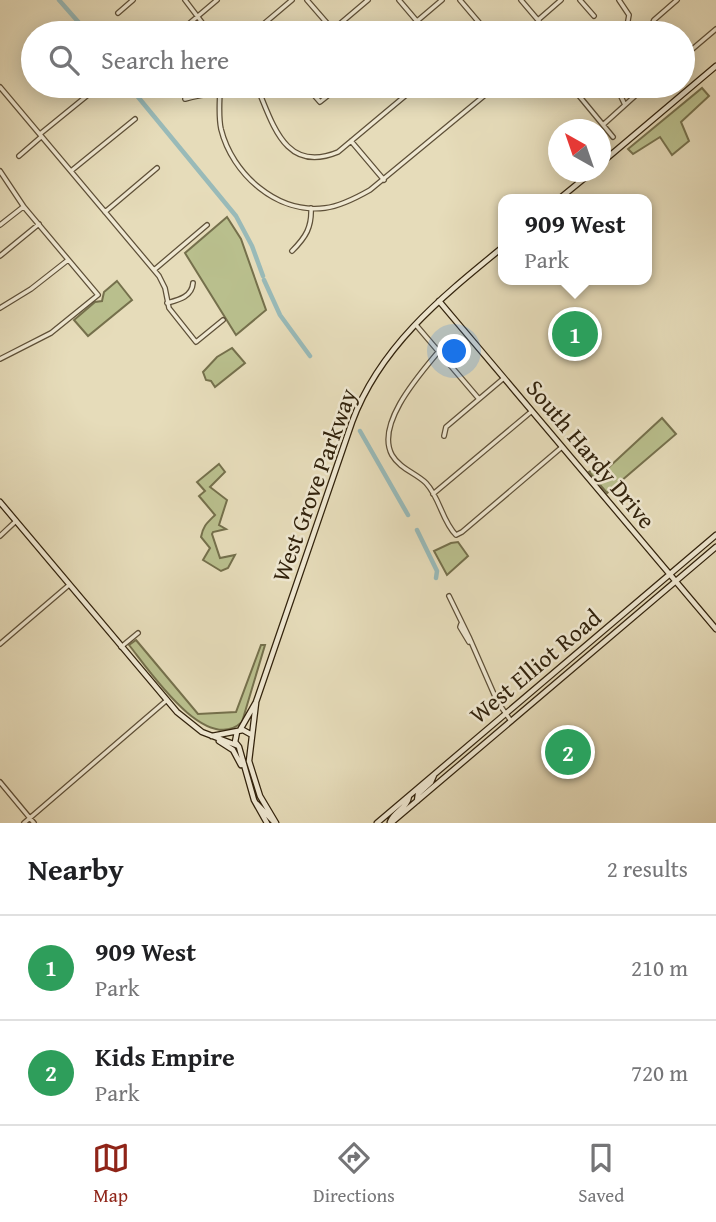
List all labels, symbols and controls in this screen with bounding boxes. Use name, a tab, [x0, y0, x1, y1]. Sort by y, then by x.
search box	[21, 21, 695, 98]
text: Search here	[101, 40, 229, 79]
icon: search	[45, 41, 83, 79]
north arrow	[548, 119, 611, 182]
popup	[498, 194, 652, 285]
text: 909 West	[524, 204, 626, 243]
text: Park	[524, 243, 569, 276]
pin: 1	[552, 308, 598, 360]
your location	[437, 334, 471, 368]
street label: South Hardy Drive	[518, 372, 664, 536]
street label: West Grove Parkway	[263, 383, 365, 587]
street label: West Elliot Road	[461, 600, 609, 732]
pin: 2	[545, 726, 591, 778]
text: Nearby	[28, 847, 124, 891]
text: 2 results	[607, 852, 688, 885]
text: 909 West	[95, 932, 196, 971]
text: 1	[45, 951, 57, 984]
text: 210 m	[631, 951, 688, 984]
text: Park	[95, 971, 139, 1004]
text: Kids Empire	[95, 1037, 235, 1076]
text: 2	[45, 1056, 57, 1089]
text: 720 m	[631, 1056, 688, 1089]
text: Park	[95, 1076, 139, 1109]
tab: Map	[92, 1139, 130, 1209]
tab: Directions	[313, 1139, 395, 1209]
tab: Saved	[578, 1139, 624, 1209]

